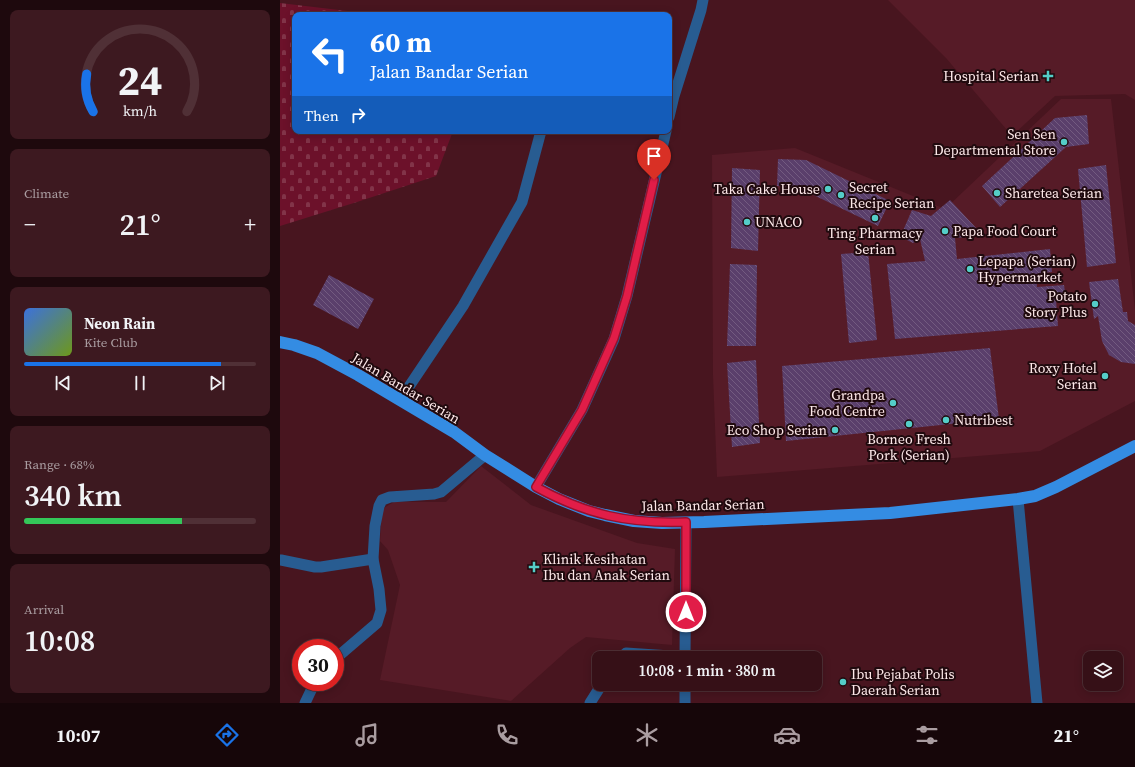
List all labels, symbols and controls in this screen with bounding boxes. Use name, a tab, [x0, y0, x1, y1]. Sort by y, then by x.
text: 60 m	[370, 23, 432, 61]
icon: left	[304, 28, 356, 80]
text: 24	[117, 52, 163, 109]
text: Jalan Bandar Serian	[370, 59, 528, 84]
place label: Hospital Serian	[943, 66, 1040, 86]
marker: Hospital Serian	[1042, 70, 1054, 82]
text: km/h	[123, 101, 157, 121]
icon: right	[347, 104, 369, 126]
text: Then	[304, 105, 339, 126]
place label: Sen Sen Departmental Store	[934, 124, 1057, 160]
marker: Sen Sen Departmental Store	[1059, 137, 1069, 147]
pin	[637, 139, 671, 180]
icon: arrive	[643, 145, 665, 167]
place label: Secret Recipe Serian	[849, 177, 935, 213]
place label: Taka Cake House	[714, 179, 820, 199]
place label: Sharetea Serian	[1005, 183, 1103, 203]
marker: Taka Cake House	[823, 184, 833, 194]
text: Climate	[24, 185, 69, 202]
marker: Sharetea Serian	[992, 188, 1002, 198]
marker: Secret Recipe Serian	[836, 190, 846, 200]
text: 21°	[119, 204, 161, 245]
text: −	[24, 209, 36, 239]
text: +	[244, 209, 256, 239]
place label: UNACO	[755, 212, 802, 232]
marker: Ting Pharmacy Serian	[870, 213, 880, 223]
marker: UNACO	[742, 217, 752, 227]
place label: Papa Food Court	[953, 221, 1056, 241]
place label: Ting Pharmacy Serian	[827, 223, 923, 259]
marker: Papa Food Court	[940, 226, 950, 236]
place label: Lepapa (Serian) Hypermarket	[978, 251, 1076, 287]
marker: Lepapa (Serian) Hypermarket	[965, 264, 975, 274]
place label: Potato Story Plus	[1025, 286, 1087, 322]
marker: Potato Story Plus	[1090, 299, 1100, 309]
text: Neon Rain	[84, 313, 155, 334]
text: Kite Club	[84, 334, 137, 351]
street label: Jalan Bandar Serian	[347, 347, 464, 429]
place label: Roxy Hotel Serian	[1029, 358, 1098, 394]
marker: Roxy Hotel Serian	[1100, 371, 1110, 381]
icon: previous	[52, 372, 74, 394]
icon: pause	[129, 372, 151, 394]
icon: next	[206, 372, 228, 394]
place label: Grandpa Food Centre	[809, 385, 886, 421]
marker: Grandpa Food Centre	[888, 398, 898, 408]
place label: Nutribest	[954, 410, 1013, 430]
marker: Nutribest	[941, 415, 951, 425]
marker: Borneo Fresh Pork (Serian)	[904, 419, 914, 429]
place label: Eco Shop Serian	[726, 420, 828, 440]
marker: Eco Shop Serian	[830, 425, 840, 435]
place label: Borneo Fresh Pork (Serian)	[867, 429, 951, 465]
text: Range · 68%	[24, 456, 95, 473]
text: 340 km	[24, 475, 122, 516]
street label: Jalan Bandar Serian	[640, 494, 765, 516]
place label: Klinik Kesihatan Ibu dan Anak Serian	[543, 549, 670, 585]
marker: Klinik Kesihatan Ibu dan Anak Serian	[528, 561, 540, 573]
position arrow	[665, 591, 707, 633]
text: Arrival	[24, 601, 64, 618]
text: 10:08	[24, 620, 95, 661]
speed limit sign: 30	[292, 639, 344, 691]
map controls	[1083, 651, 1123, 691]
button: layers	[1083, 651, 1123, 691]
text: 10:08 · 1 min · 380 m	[639, 660, 775, 681]
place label: Ibu Pejabat Polis Daerah Serian	[851, 664, 955, 700]
marker: Ibu Pejabat Polis Daerah Serian	[838, 677, 848, 687]
icon: directions	[213, 721, 241, 749]
icon: music	[353, 721, 381, 749]
icon: phone	[493, 721, 521, 749]
icon: climate	[633, 721, 661, 749]
icon: car	[773, 721, 801, 749]
icon: filters	[913, 721, 941, 749]
text: 10:07	[56, 723, 101, 748]
text: 21°	[1053, 723, 1079, 748]

